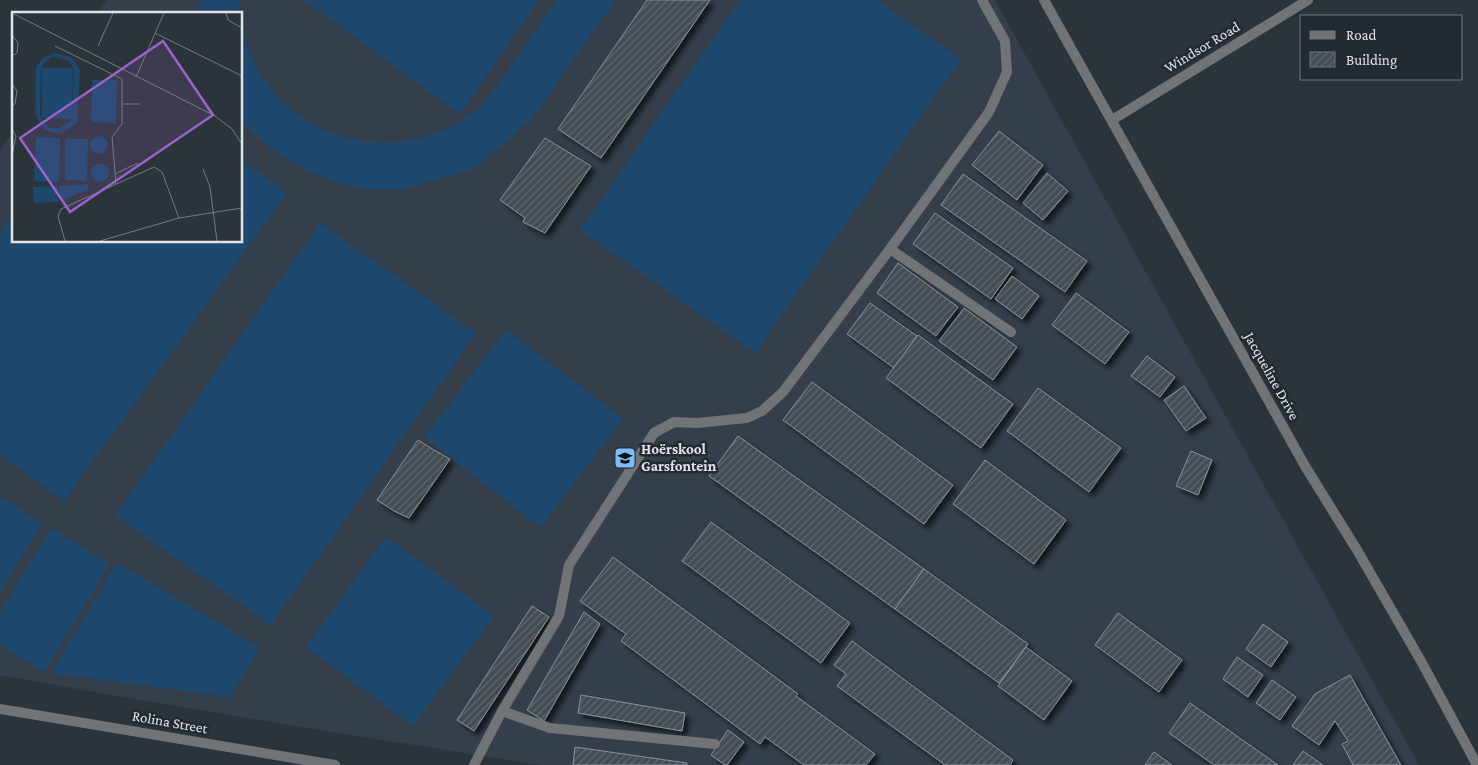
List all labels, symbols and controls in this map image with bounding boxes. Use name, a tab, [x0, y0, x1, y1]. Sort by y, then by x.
inset map	[12, 12, 242, 242]
legend	[1300, 15, 1463, 80]
street label: Windsor Road	[1161, 18, 1243, 76]
text: Road	[1346, 27, 1377, 43]
text: Building	[1346, 52, 1397, 69]
street label: Jacqueline Drive	[1239, 328, 1303, 423]
place label: Hoërskool Garsfontein	[641, 441, 717, 474]
school or university icon: Hoërskool Garsfontein	[613, 446, 637, 470]
street label: Rolina Street	[131, 707, 210, 737]

